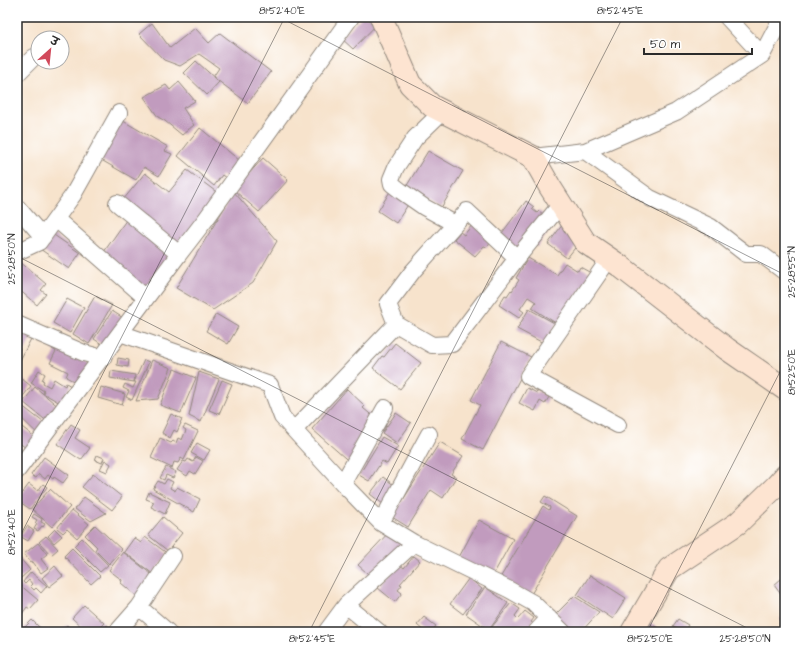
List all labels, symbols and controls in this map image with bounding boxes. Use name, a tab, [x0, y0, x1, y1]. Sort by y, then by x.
text: 81°52'40"E	[259, 4, 305, 18]
text: 81°52'45"E	[597, 4, 643, 18]
north arrow	[30, 30, 70, 70]
scale bar	[644, 30, 752, 56]
text: उ	[47, 33, 62, 51]
text: 50 m	[650, 36, 681, 53]
text: 25°28'50"N	[5, 234, 19, 284]
text: 25°28'55"N	[785, 246, 799, 298]
text: 81°52'50"E	[785, 349, 799, 395]
text: 81°52'40"E	[5, 509, 19, 555]
text: 81°52'45"E	[289, 632, 335, 646]
text: 81°52'50"E	[627, 632, 673, 646]
text: 25°28'50"N	[720, 632, 770, 646]

